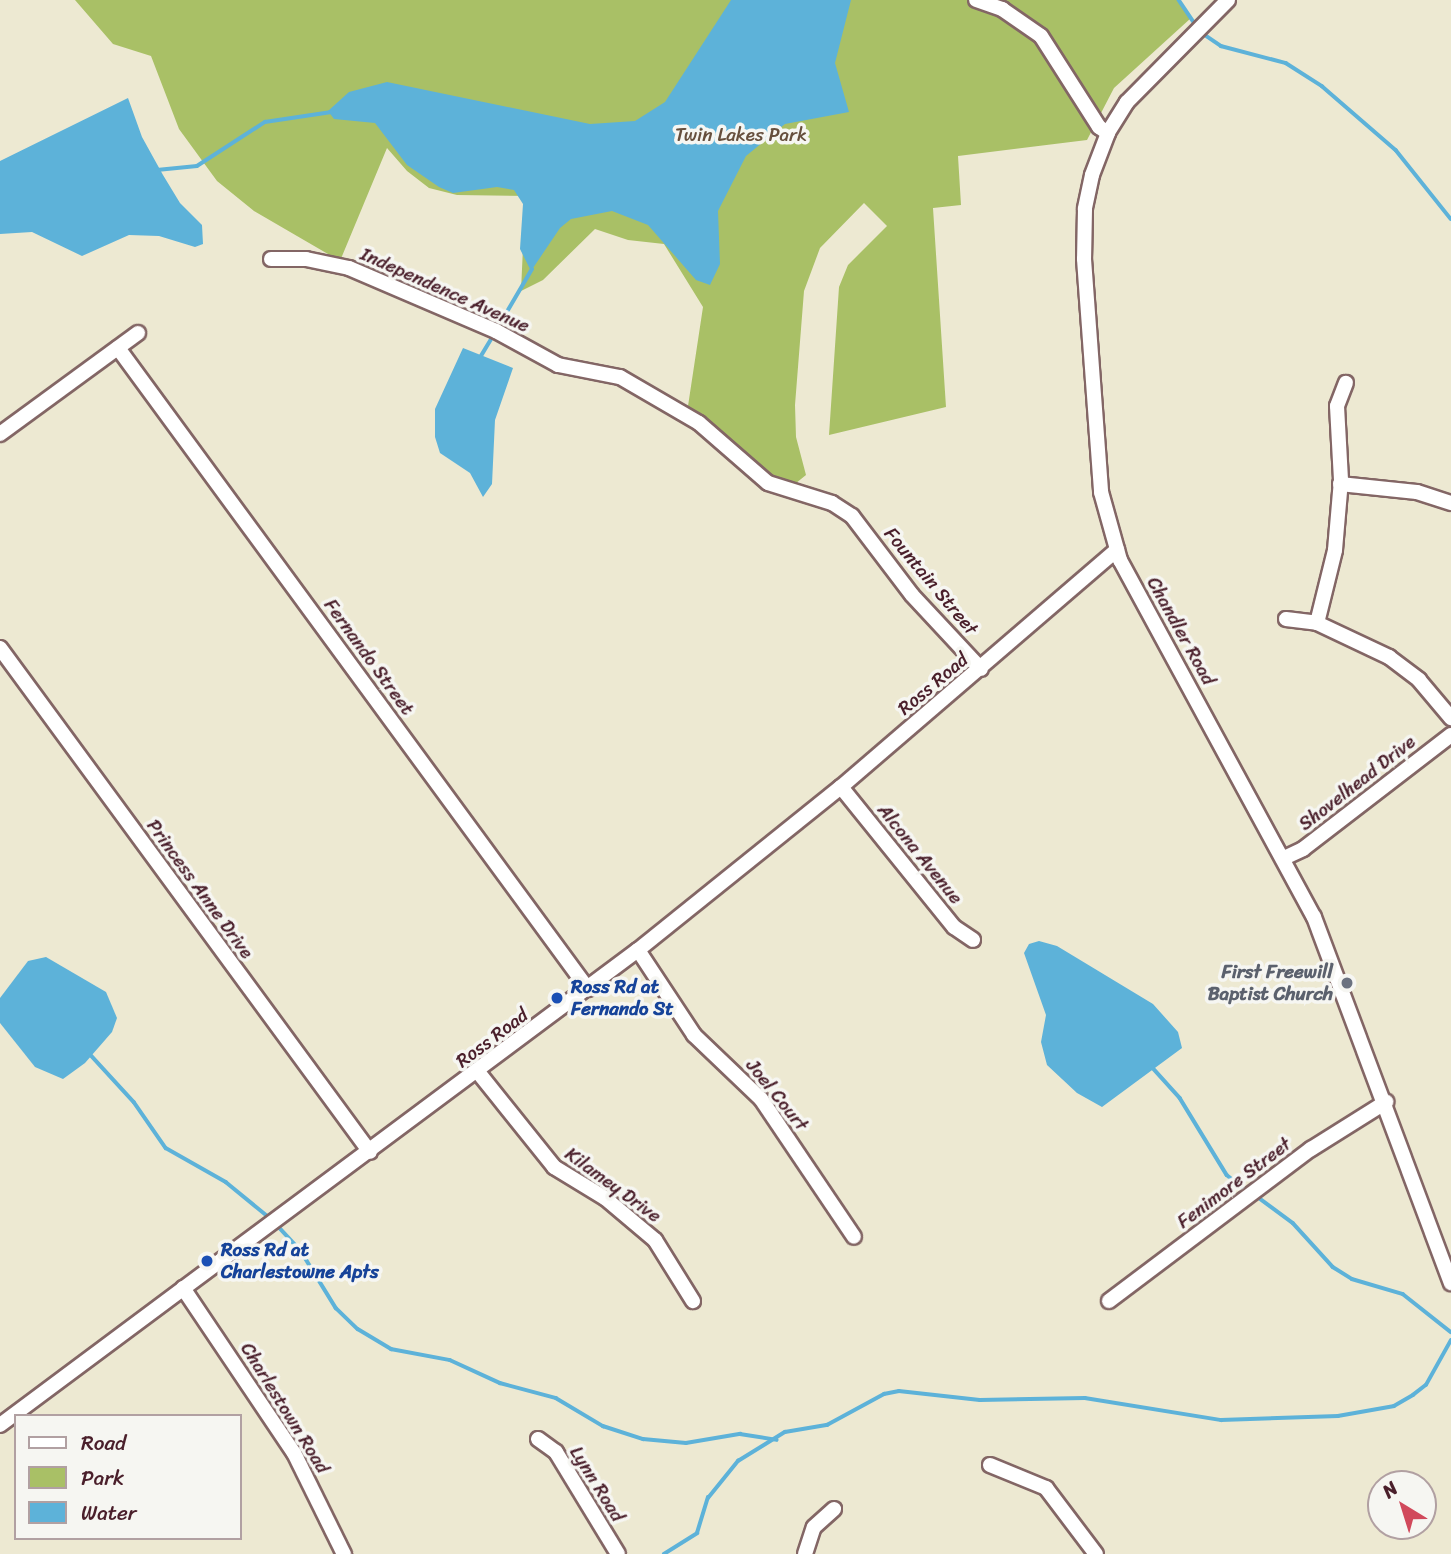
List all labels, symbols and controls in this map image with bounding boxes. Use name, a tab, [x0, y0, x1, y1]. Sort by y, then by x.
park label: Twin Lakes Park	[674, 124, 808, 146]
street label: Independence Avenue	[357, 243, 533, 337]
street label: Fountain Street	[879, 522, 983, 640]
street label: Chandler Road	[1142, 573, 1220, 689]
street label: Fernando Street	[319, 595, 419, 719]
street label: Ross Road	[893, 648, 973, 720]
street label: Shovelhead Drive	[1294, 730, 1420, 836]
street label: Alcona Avenue	[873, 799, 967, 909]
street label: Princess Anne Drive	[142, 815, 258, 963]
place label: First Freewill Baptist Church	[1208, 961, 1333, 1005]
marker: First Freewill Baptist Church	[1339, 975, 1355, 991]
place label: Ross Rd at Fernando St	[571, 976, 674, 1020]
marker: Ross Rd at Fernando St	[549, 990, 565, 1006]
street label: Ross Road	[451, 1004, 533, 1072]
street label: Joel Court	[741, 1054, 813, 1136]
street label: Fenimore Street	[1172, 1133, 1296, 1233]
street label: Kilamey Drive	[561, 1143, 665, 1227]
place label: Ross Rd at Charlestowne Apts	[221, 1239, 378, 1283]
marker: Ross Rd at Charlestowne Apts	[199, 1253, 215, 1269]
street label: Charlestown Road	[236, 1338, 334, 1478]
legend	[14, 1414, 242, 1540]
text: Road	[81, 1424, 126, 1462]
street label: Lynn Road	[565, 1442, 629, 1526]
text: Park	[81, 1459, 124, 1497]
north arrow	[1367, 1470, 1437, 1540]
text: N	[1375, 1473, 1405, 1507]
text: Water	[81, 1494, 136, 1532]

